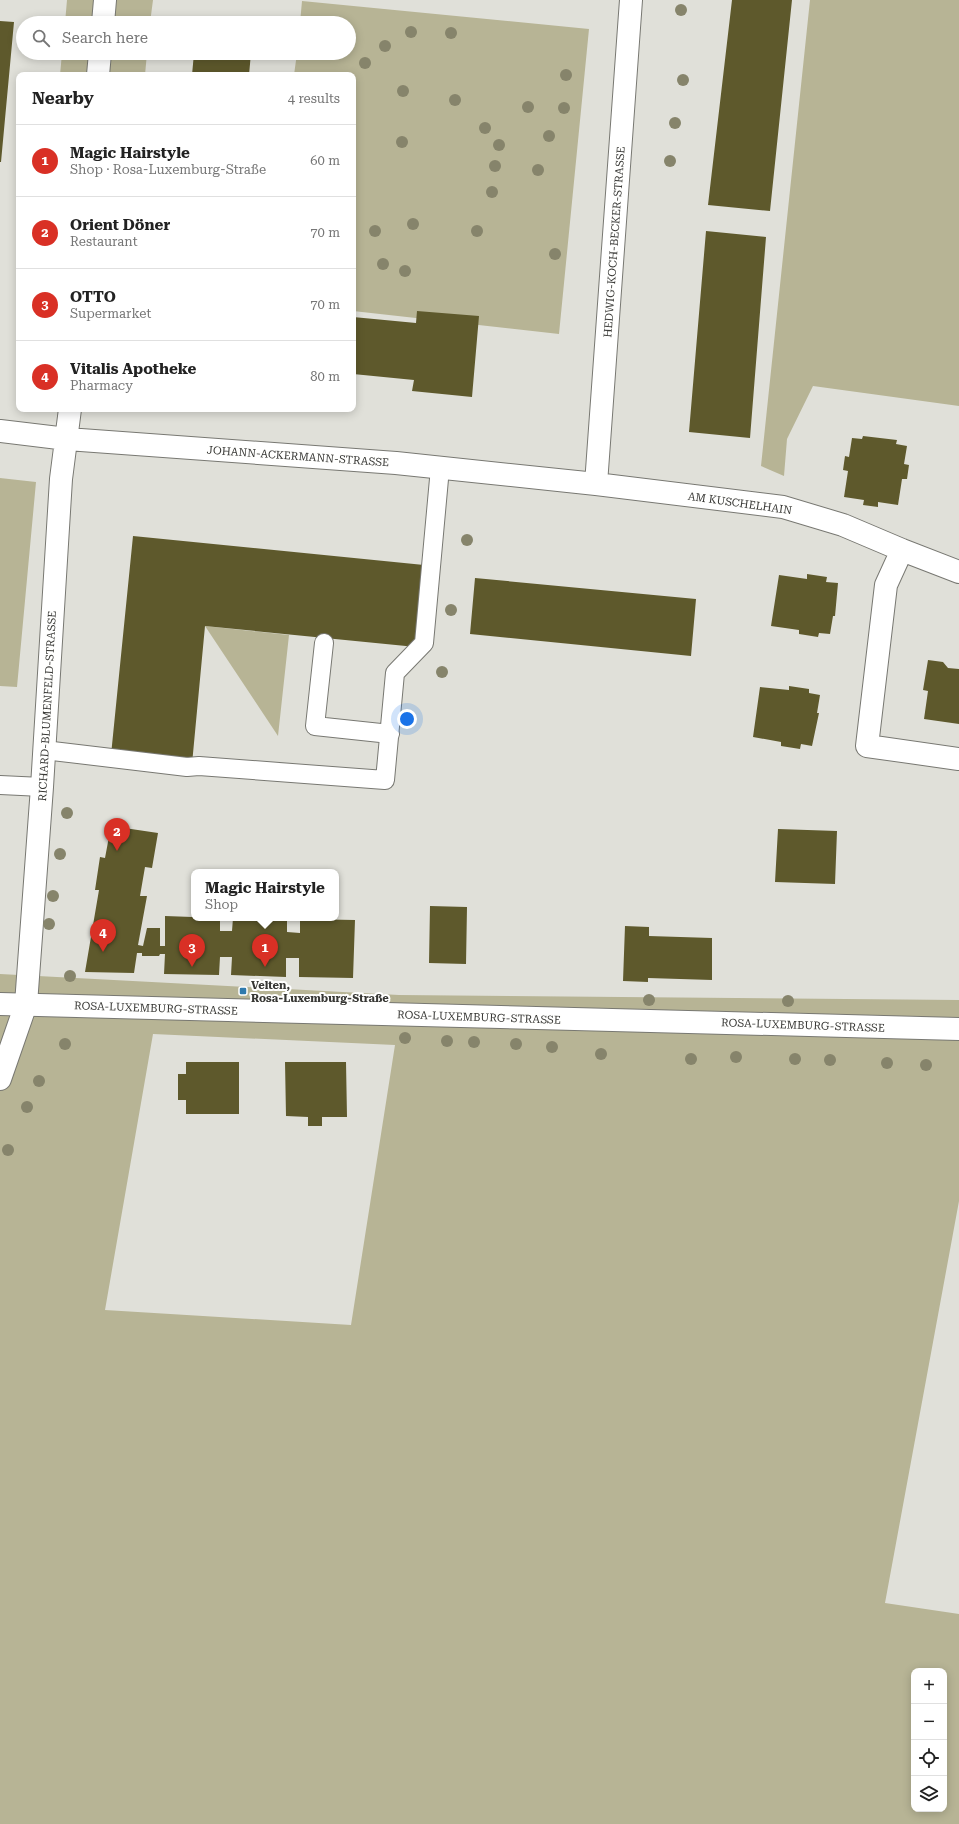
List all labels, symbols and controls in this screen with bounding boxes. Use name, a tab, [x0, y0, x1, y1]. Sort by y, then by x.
search box	[16, 16, 356, 60]
icon: search	[30, 27, 52, 49]
text: Search here	[62, 29, 148, 47]
text: Nearby	[32, 88, 94, 108]
text: 4 results	[288, 91, 340, 106]
text: Magic Hairstyle	[70, 144, 190, 162]
street label: HEDWIG-KOCH-BECKER-STRASSE	[601, 146, 628, 338]
text: 1	[41, 153, 49, 168]
text: 60 m	[310, 153, 340, 168]
text: Shop · Rosa-Luxemburg-Straße	[70, 162, 266, 177]
text: Orient Döner	[70, 216, 170, 234]
text: 2	[41, 225, 49, 240]
text: 70 m	[310, 225, 340, 240]
text: Restaurant	[70, 234, 138, 249]
text: OTTO	[70, 288, 116, 306]
text: 3	[41, 297, 49, 312]
text: 70 m	[310, 297, 340, 312]
text: Supermarket	[70, 306, 151, 321]
text: Vitalis Apotheke	[70, 360, 196, 378]
text: 4	[41, 369, 49, 384]
text: 80 m	[310, 369, 340, 384]
text: Pharmacy	[70, 378, 133, 393]
street label: JOHANN-ACKERMANN-STRASSE	[206, 444, 390, 469]
street label: AM KUSCHELHAIN	[687, 490, 793, 517]
street label: RICHARD-BLUMENFELD-STRASSE	[36, 610, 59, 802]
your location	[397, 709, 417, 729]
pin: 2	[104, 818, 130, 851]
popup	[191, 869, 339, 921]
text: Magic Hairstyle	[205, 879, 325, 897]
text: Shop	[205, 897, 238, 912]
pin: 4	[90, 919, 116, 952]
pin: 3	[179, 934, 205, 967]
pin: 1	[252, 934, 278, 967]
place label: Velten, Rosa-Luxemburg-Straße	[251, 979, 389, 1005]
marker: Velten, Rosa-Luxemburg-Straße	[238, 986, 248, 996]
street label: ROSA-LUXEMBURG-STRASSE	[74, 999, 238, 1018]
street label: ROSA-LUXEMBURG-STRASSE	[397, 1008, 561, 1027]
street label: ROSA-LUXEMBURG-STRASSE	[721, 1016, 885, 1035]
map controls	[911, 1668, 947, 1812]
button: +	[911, 1668, 947, 1704]
button: −	[911, 1704, 947, 1740]
button: locate	[911, 1740, 947, 1776]
button: layers	[911, 1776, 947, 1812]

